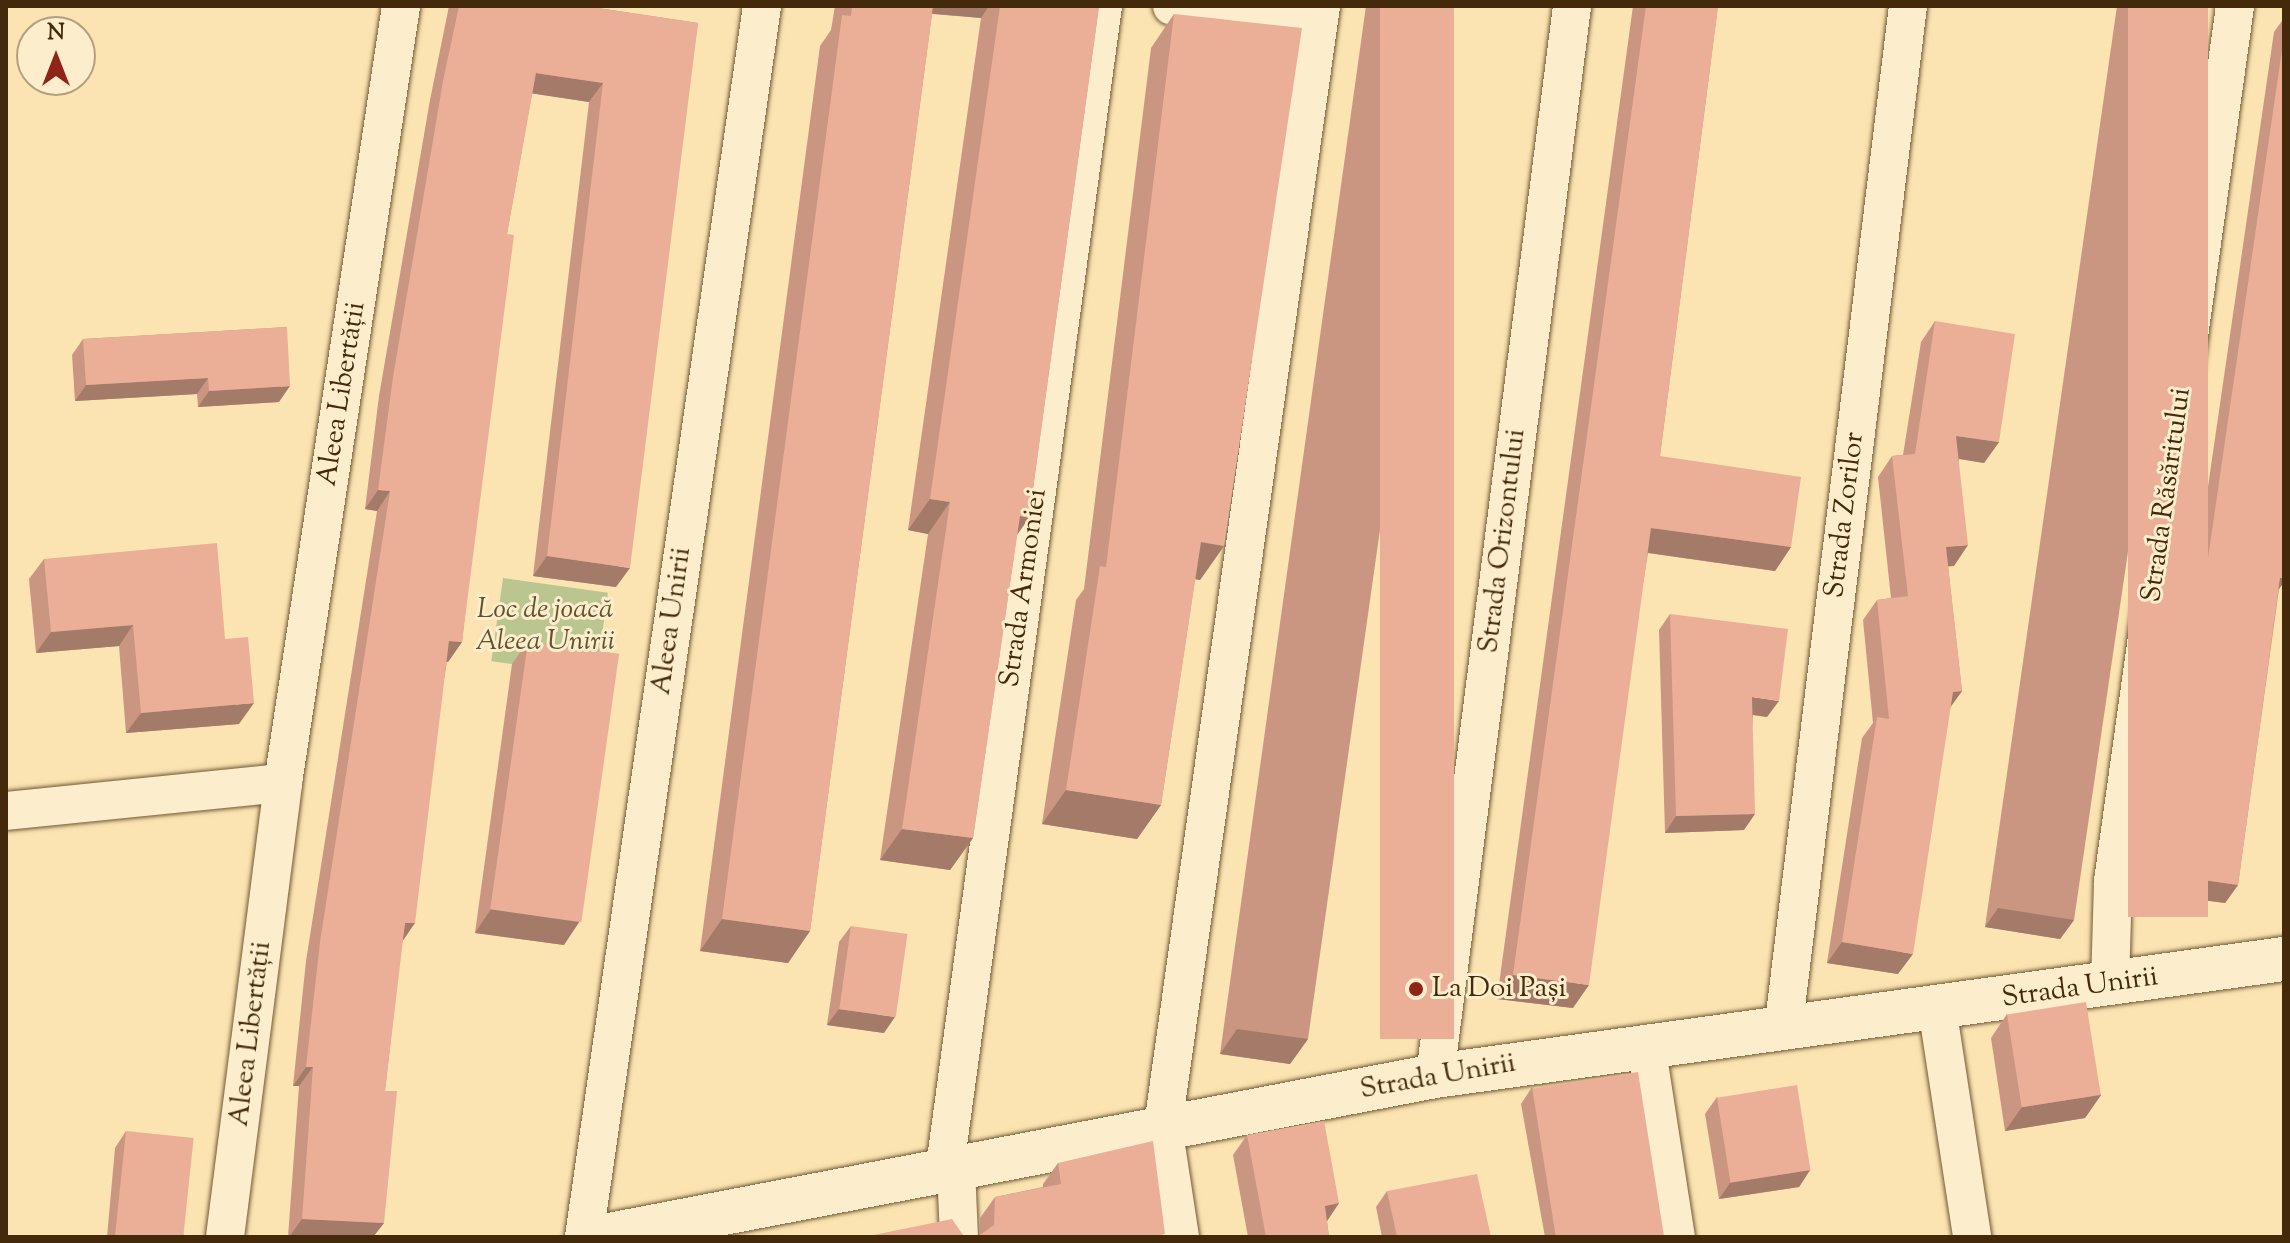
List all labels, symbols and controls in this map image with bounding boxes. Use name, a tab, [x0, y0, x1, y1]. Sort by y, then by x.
north arrow	[16, 16, 96, 96]
text: N	[47, 18, 65, 50]
street label: Aleea Libertății	[311, 299, 373, 489]
street label: Strada Răsăritului	[2135, 386, 2199, 604]
street label: Strada Orizontului	[1473, 427, 1533, 655]
street label: Strada Zorilor	[1818, 430, 1872, 600]
street label: Strada Armoniei	[993, 487, 1055, 689]
street label: Aleea Unirii	[645, 545, 699, 697]
park label: Loc de joacă Aleea Unirii	[475, 593, 615, 659]
street label: Aleea Libertății	[223, 939, 279, 1129]
street label: Strada Unirii	[2000, 960, 2160, 1016]
place label: La Doi Pași	[1432, 972, 1566, 1006]
marker: La Doi Pași	[1407, 980, 1425, 998]
street label: Strada Unirii	[1358, 1047, 1518, 1107]

